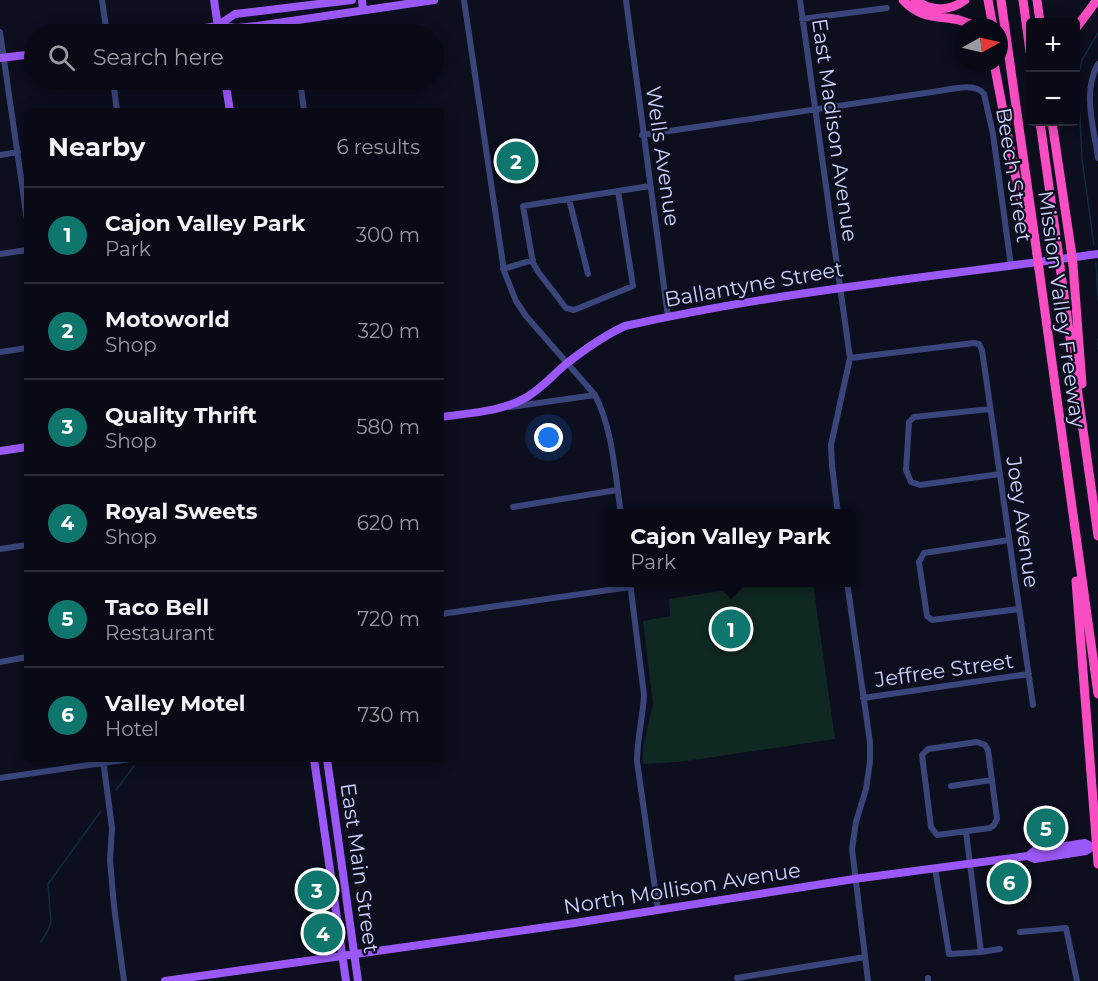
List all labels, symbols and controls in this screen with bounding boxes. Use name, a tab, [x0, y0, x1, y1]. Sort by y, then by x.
street label: East Madison Avenue	[807, 17, 863, 243]
north arrow	[954, 18, 1008, 72]
map controls	[1026, 18, 1080, 126]
button: +	[1026, 18, 1080, 72]
search box	[24, 24, 444, 90]
icon: search	[45, 41, 78, 74]
text: Search here	[93, 44, 224, 71]
button: −	[1026, 72, 1080, 126]
street label: Wells Avenue	[641, 84, 685, 228]
street label: Beech Street	[991, 106, 1037, 244]
text: Nearby	[48, 131, 145, 163]
text: 6 results	[336, 135, 420, 159]
pin: 2	[496, 138, 536, 184]
street label: Mission Valley Freeway	[1033, 189, 1091, 430]
text: Cajon Valley Park	[105, 210, 305, 237]
text: 1	[64, 223, 71, 247]
text: 300 m	[356, 223, 420, 247]
text: Park	[105, 237, 151, 261]
street label: Ballantyne Street	[663, 256, 845, 312]
text: Motoworld	[105, 306, 230, 333]
text: 2	[62, 319, 73, 343]
text: 320 m	[358, 319, 420, 343]
text: Shop	[105, 333, 157, 357]
text: Quality Thrift	[105, 402, 257, 429]
text: 3	[62, 415, 73, 439]
text: 580 m	[356, 415, 420, 439]
your location	[534, 423, 563, 452]
text: Shop	[105, 429, 157, 453]
street label: Joey Avenue	[1001, 454, 1045, 589]
text: Royal Sweets	[105, 498, 257, 525]
popup	[606, 509, 855, 587]
text: 4	[61, 511, 74, 535]
text: 620 m	[357, 511, 420, 535]
text: Cajon Valley Park	[630, 523, 831, 550]
text: Shop	[105, 525, 157, 549]
text: Park	[630, 550, 676, 574]
text: Taco Bell	[105, 594, 209, 621]
pin: 1	[712, 606, 750, 652]
text: 5	[62, 607, 73, 631]
text: 720 m	[357, 607, 420, 631]
text: Restaurant	[105, 621, 215, 645]
street label: Jeffree Street	[872, 648, 1015, 692]
text: Valley Motel	[105, 690, 245, 717]
text: 6	[61, 703, 74, 727]
text: 730 m	[357, 703, 420, 727]
text: Hotel	[105, 717, 159, 741]
street label: East Main Street	[336, 781, 384, 955]
pin: 5	[1026, 806, 1066, 850]
street label: North Mollison Avenue	[562, 857, 802, 919]
pin: 6	[990, 860, 1028, 904]
pin: 3	[298, 868, 336, 912]
pin: 4	[304, 910, 342, 956]

